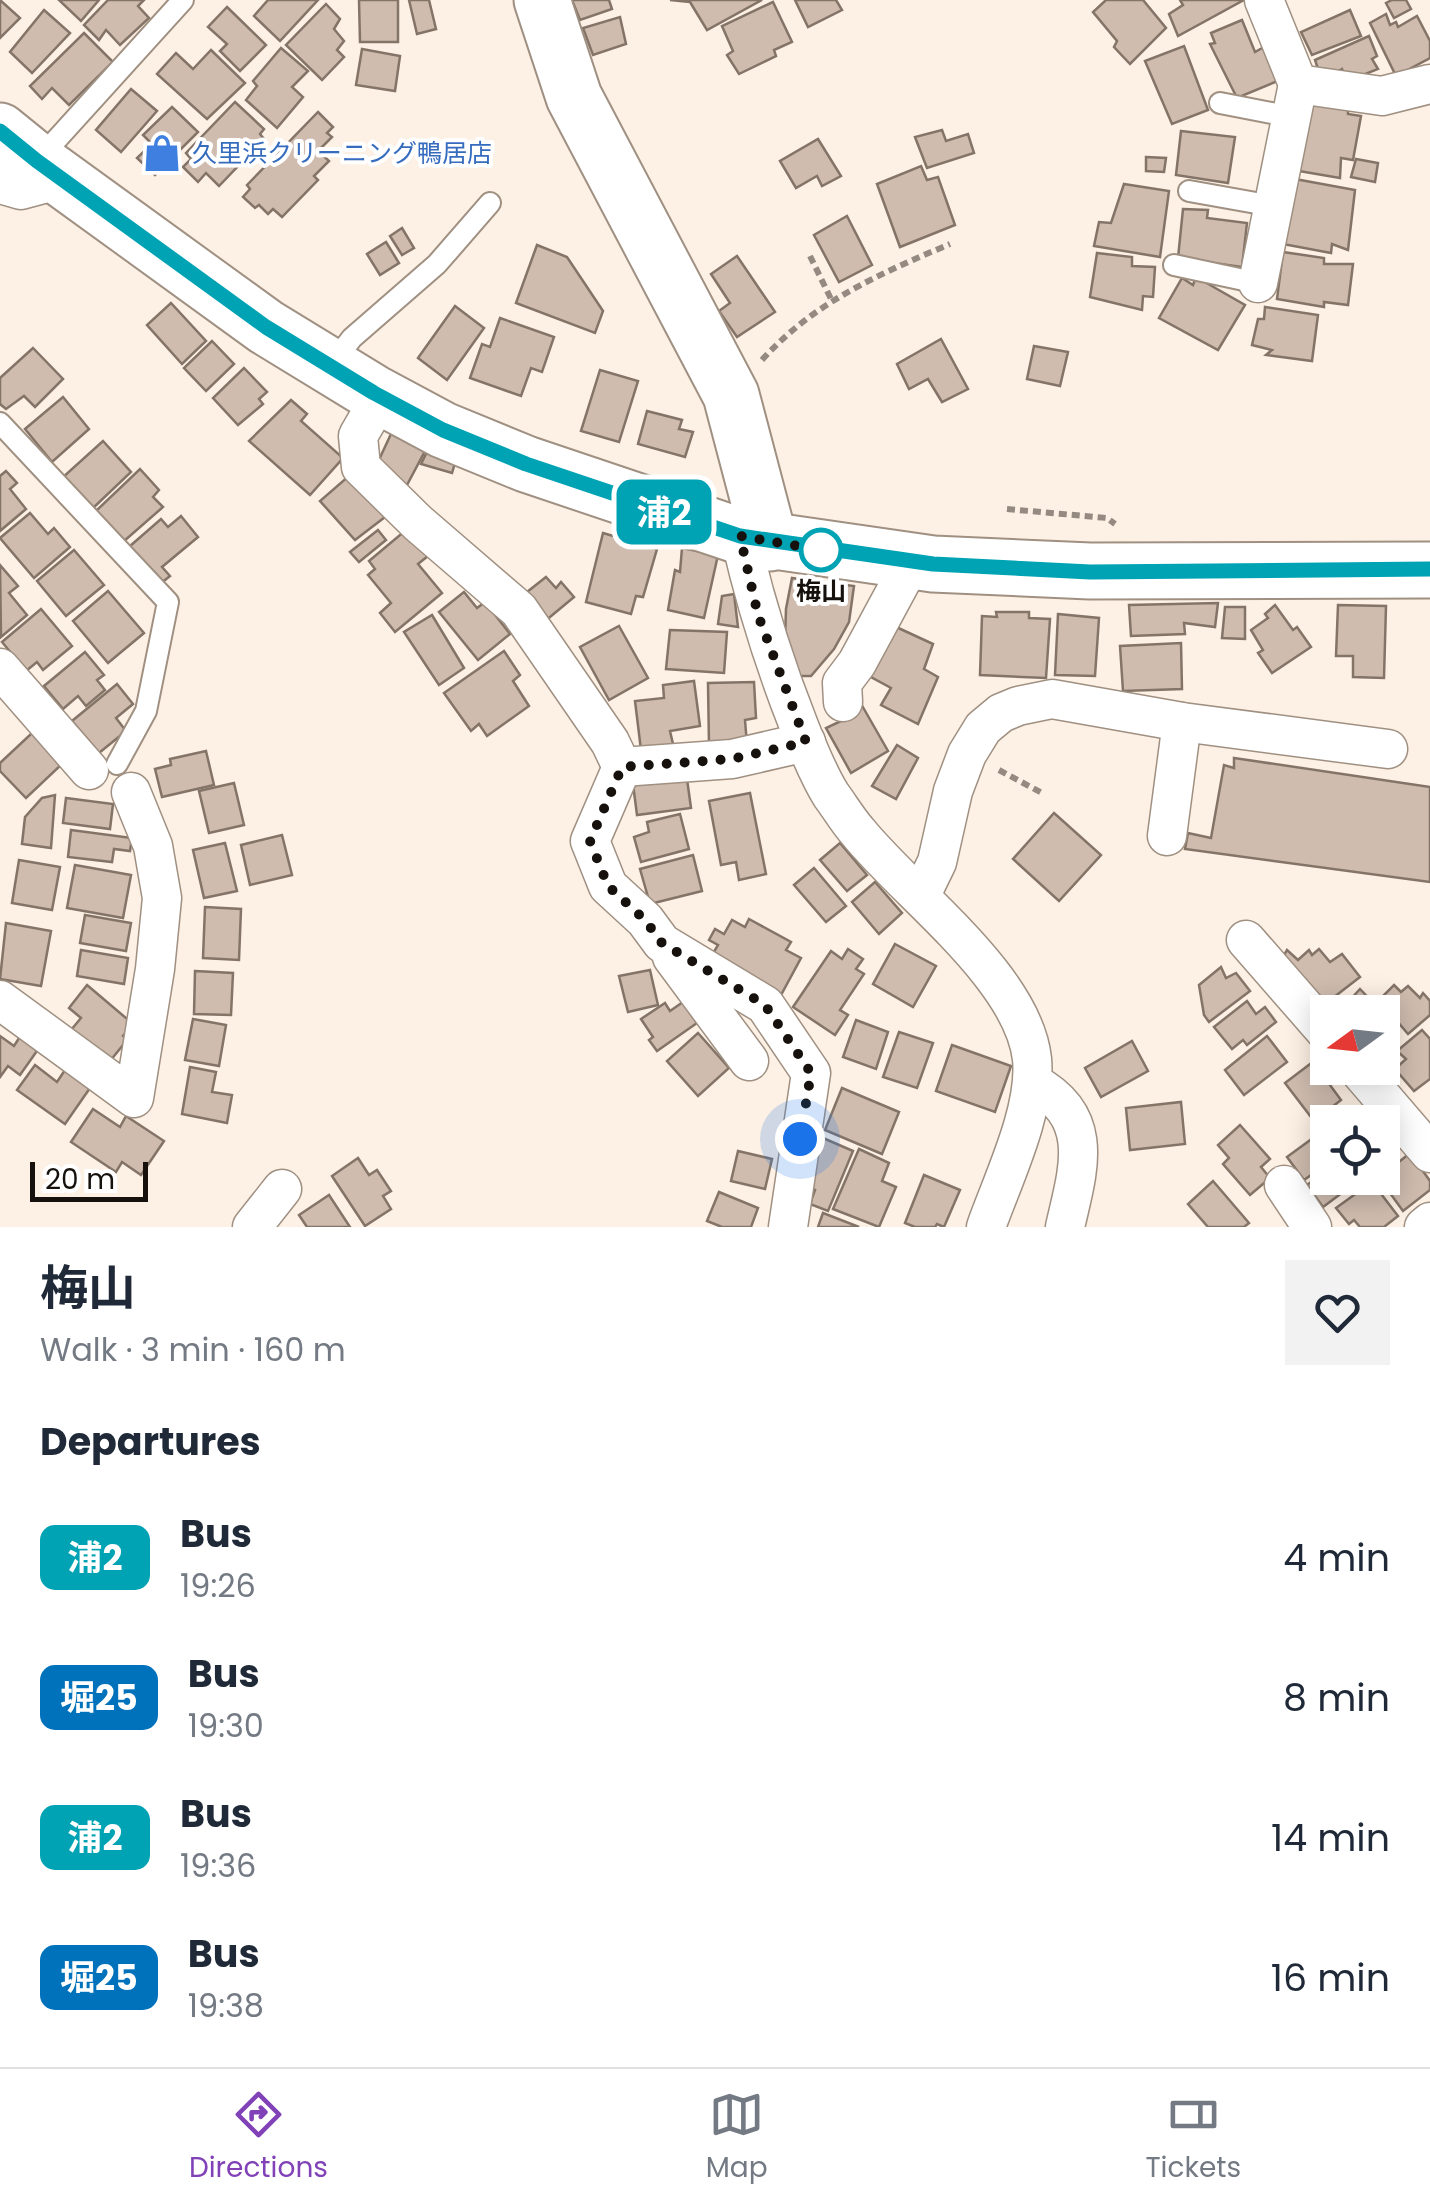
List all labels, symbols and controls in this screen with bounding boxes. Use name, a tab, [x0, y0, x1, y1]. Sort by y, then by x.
shop icon: 久里浜クリーニング鴨居店	[141, 132, 183, 174]
place label: 久里浜クリーニング鴨居店	[192, 136, 492, 171]
line badge: 浦2	[619, 480, 709, 544]
text: 浦2	[637, 488, 692, 537]
marker: 梅山	[800, 529, 842, 571]
place label: 梅山	[796, 574, 846, 609]
north arrow	[1310, 995, 1400, 1085]
map controls	[1310, 995, 1400, 1195]
button: locate	[1310, 1105, 1400, 1195]
your location	[775, 1114, 825, 1164]
scale bar	[30, 1157, 148, 1202]
text: 20 m	[45, 1160, 115, 1199]
text: 梅山	[40, 1255, 136, 1322]
button: heart	[1285, 1260, 1390, 1365]
text: Walk · 3 min · 160 m	[40, 1327, 346, 1372]
text: Departures	[40, 1415, 261, 1468]
text: Bus	[180, 1507, 252, 1560]
text: 4 min	[1283, 1531, 1390, 1584]
text: 浦2	[68, 1533, 123, 1582]
text: 19:26	[180, 1563, 256, 1608]
text: Bus	[188, 1647, 260, 1700]
text: 8 min	[1283, 1671, 1390, 1724]
text: 堀25	[60, 1673, 138, 1722]
text: 19:30	[188, 1703, 264, 1748]
text: Bus	[180, 1787, 252, 1840]
text: 14 min	[1271, 1811, 1390, 1864]
text: 浦2	[68, 1813, 123, 1862]
text: 19:36	[180, 1843, 256, 1888]
text: Bus	[188, 1927, 260, 1980]
text: 16 min	[1271, 1951, 1390, 2004]
text: 堀25	[60, 1953, 138, 2002]
text: 19:38	[188, 1983, 264, 2028]
tab: Directions	[189, 2087, 328, 2189]
tab: Map	[706, 2087, 768, 2189]
tab: Tickets	[1145, 2087, 1241, 2189]

